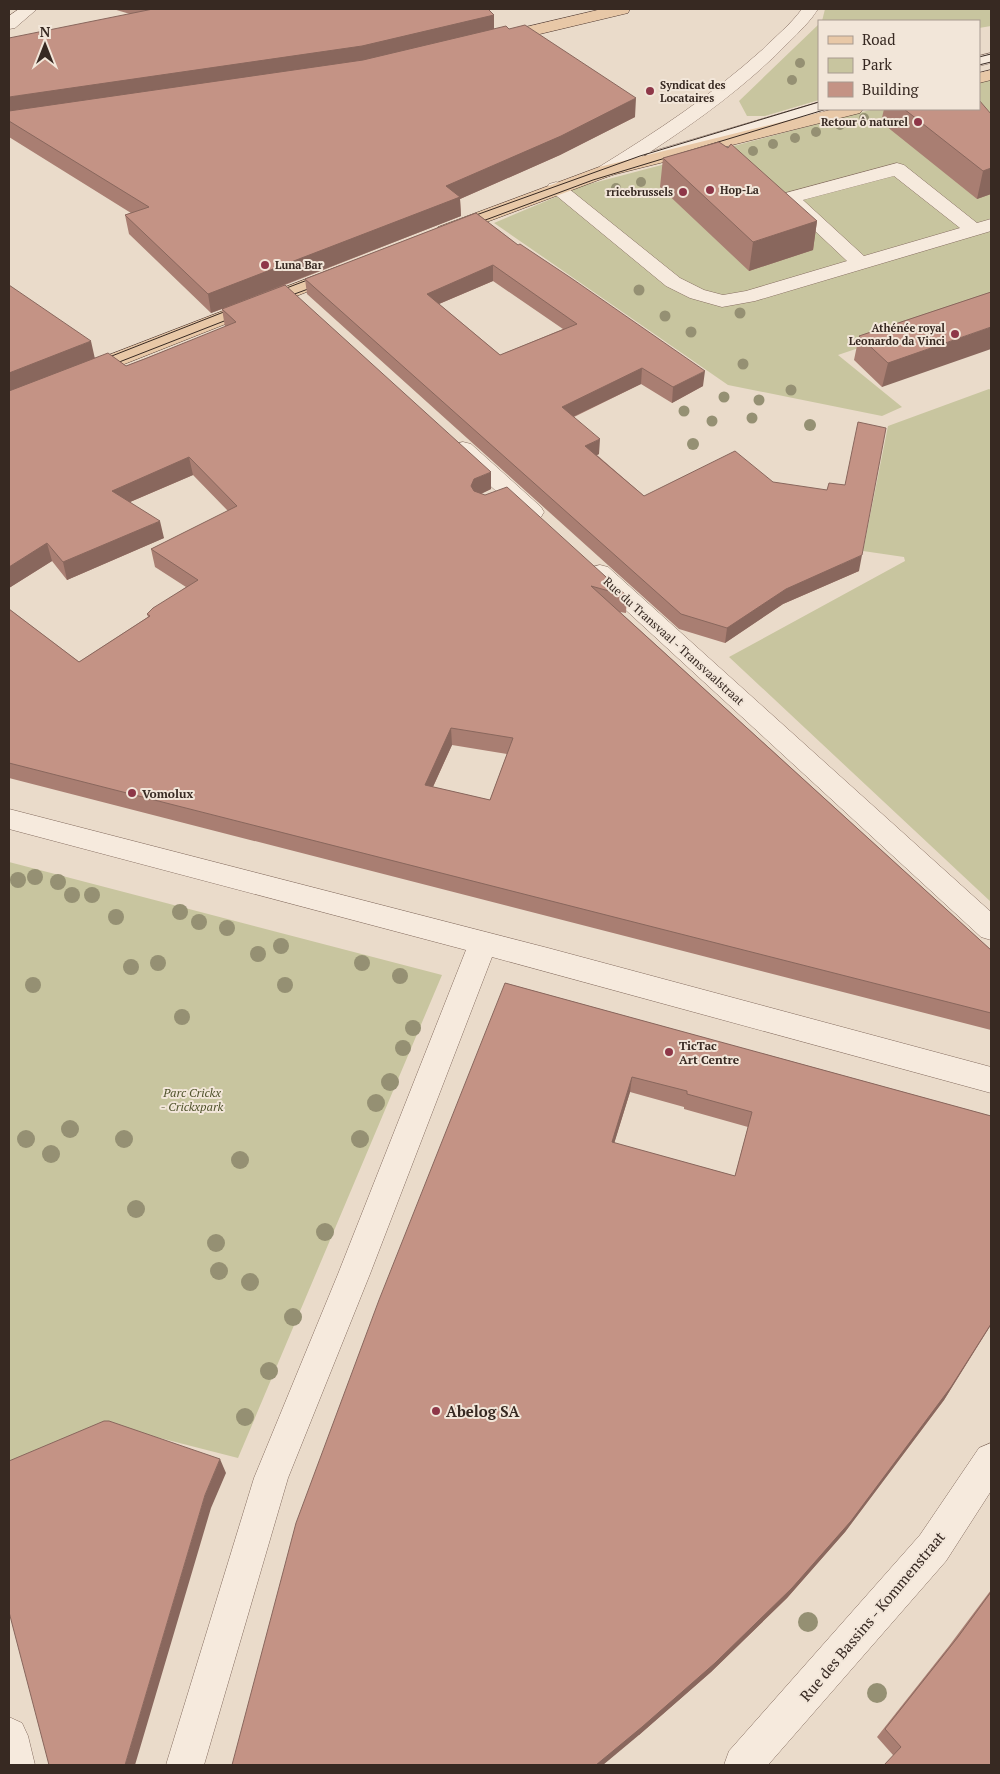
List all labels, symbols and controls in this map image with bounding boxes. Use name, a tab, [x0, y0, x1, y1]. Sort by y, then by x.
north arrow	[20, 20, 70, 70]
legend	[818, 20, 980, 110]
text: N	[40, 22, 51, 41]
text: Road	[862, 29, 895, 49]
text: Park	[862, 54, 892, 74]
place label: Syndicat des Locataires	[660, 78, 726, 105]
text: Building	[862, 79, 920, 99]
marker: Syndicat des Locataires	[644, 85, 656, 97]
place label: Retour ô naturel	[821, 115, 908, 129]
marker: Retour ô naturel	[912, 116, 924, 128]
place label: Hop-La	[720, 183, 759, 197]
marker: Hop-La	[704, 184, 716, 196]
place label: rricebrussels	[606, 185, 673, 199]
marker: rricebrussels	[677, 186, 689, 198]
place label: Luna Bar	[275, 258, 323, 272]
marker: Luna Bar	[259, 259, 271, 271]
place label: Athénée royal Leonardo da Vinci	[849, 321, 945, 348]
marker: Athénée royal Leonardo da Vinci	[949, 328, 961, 340]
street label: Rue du Transvaal - Transvaalstraat	[600, 574, 748, 709]
place label: Vomolux	[142, 786, 193, 801]
marker: Vomolux	[126, 787, 138, 799]
place label: TicTac Art Centre	[679, 1038, 740, 1067]
marker: TicTac Art Centre	[663, 1046, 675, 1058]
park label: Parc Crickx - Crickxpark	[161, 1085, 224, 1114]
place label: Abelog SA	[446, 1401, 520, 1421]
marker: Abelog SA	[430, 1405, 442, 1417]
street label: Rue des Bassins - Kommenstraat	[795, 1527, 949, 1705]

